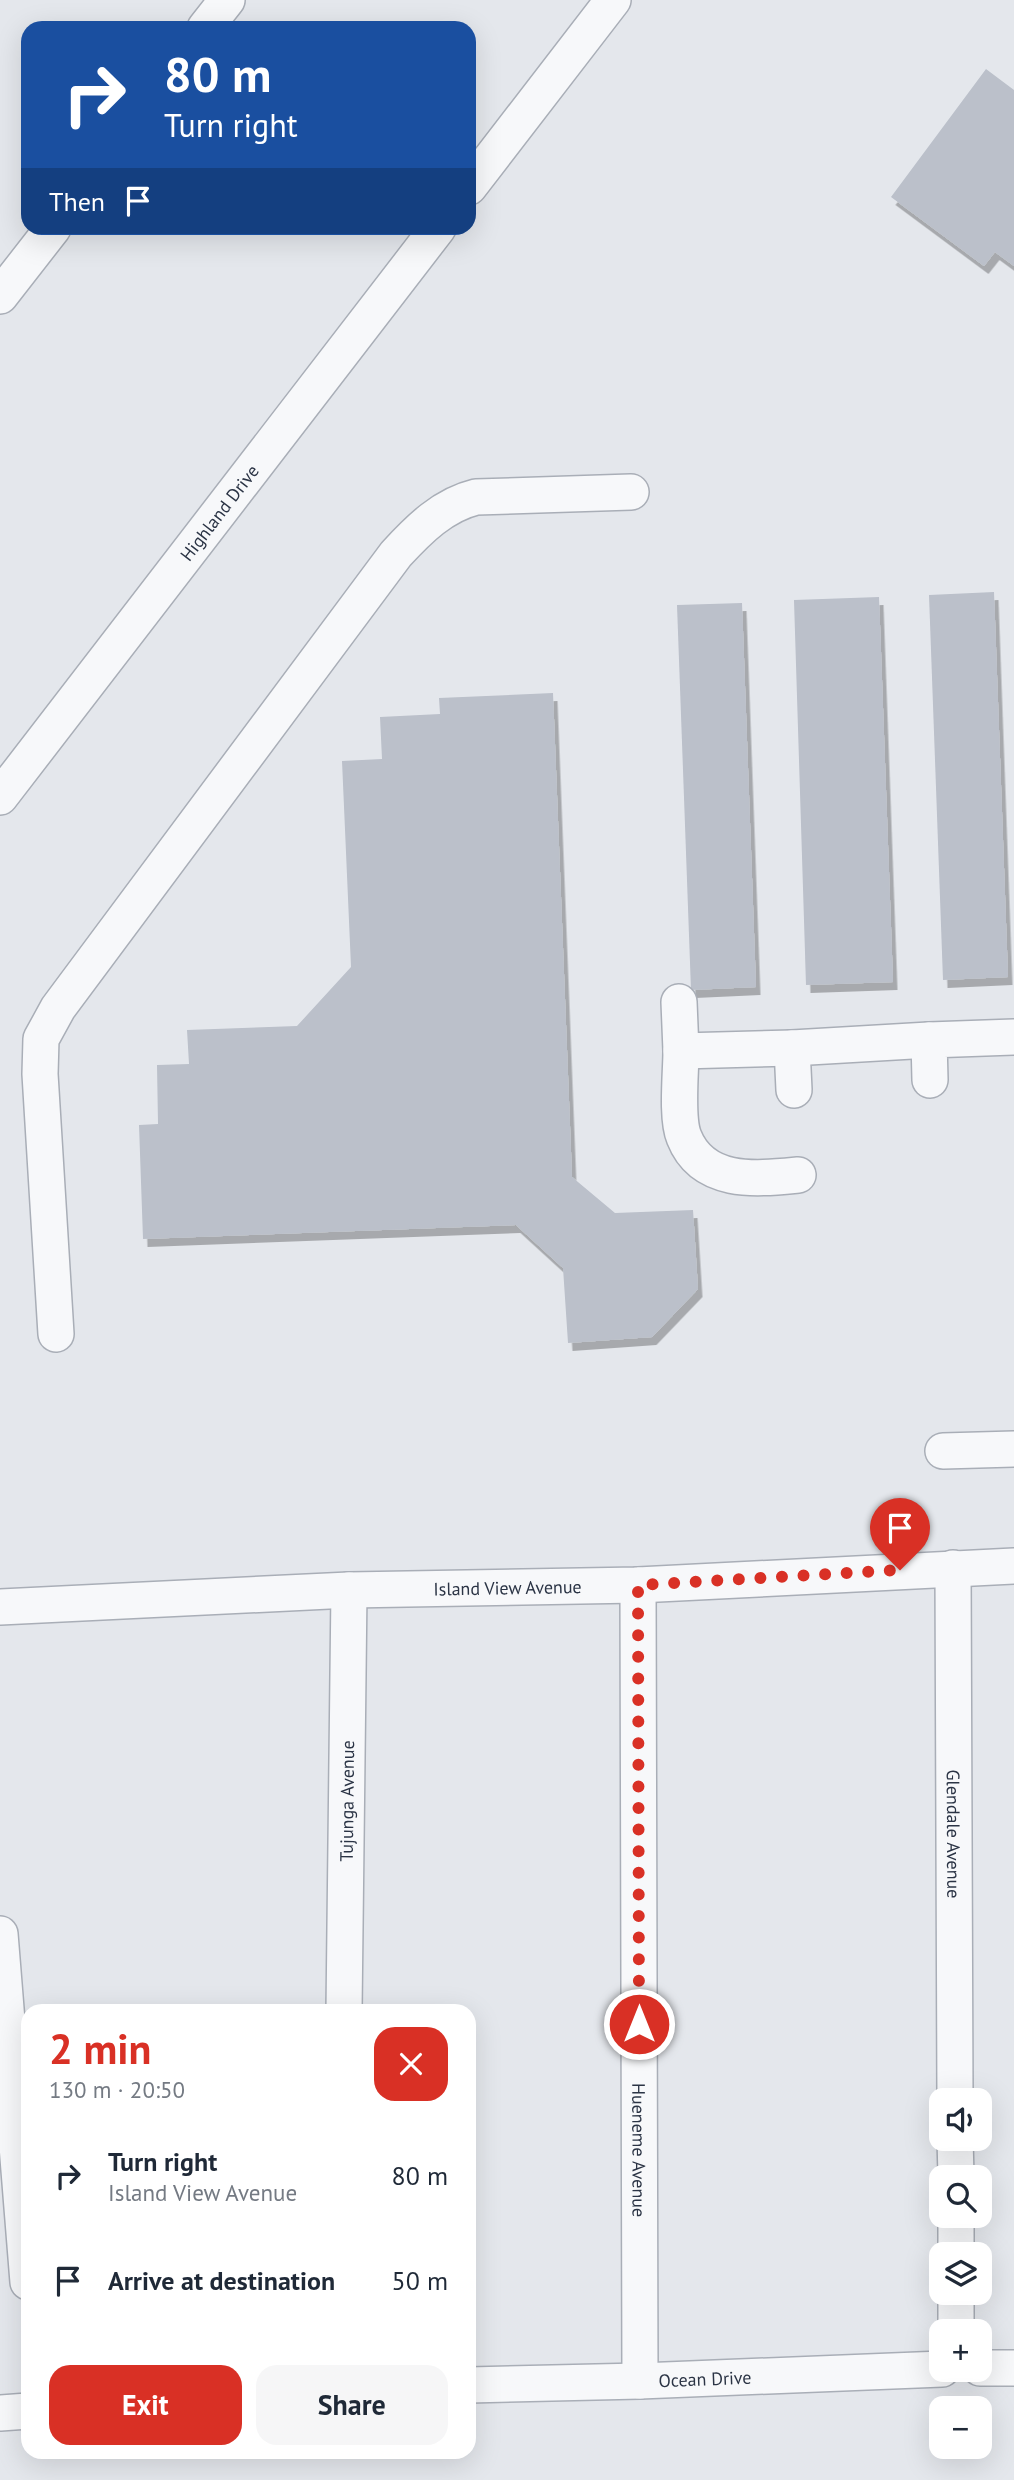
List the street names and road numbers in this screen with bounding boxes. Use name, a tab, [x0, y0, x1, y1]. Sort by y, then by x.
street label: Highland Drive	[175, 460, 263, 565]
street label: Island View Avenue	[433, 1574, 582, 1600]
street label: Tujunga Avenue	[334, 1740, 359, 1862]
street label: Glendale Avenue	[942, 1770, 966, 1898]
street label: Hueneme Avenue	[628, 2083, 651, 2217]
street label: Ocean Drive	[658, 2365, 752, 2392]

